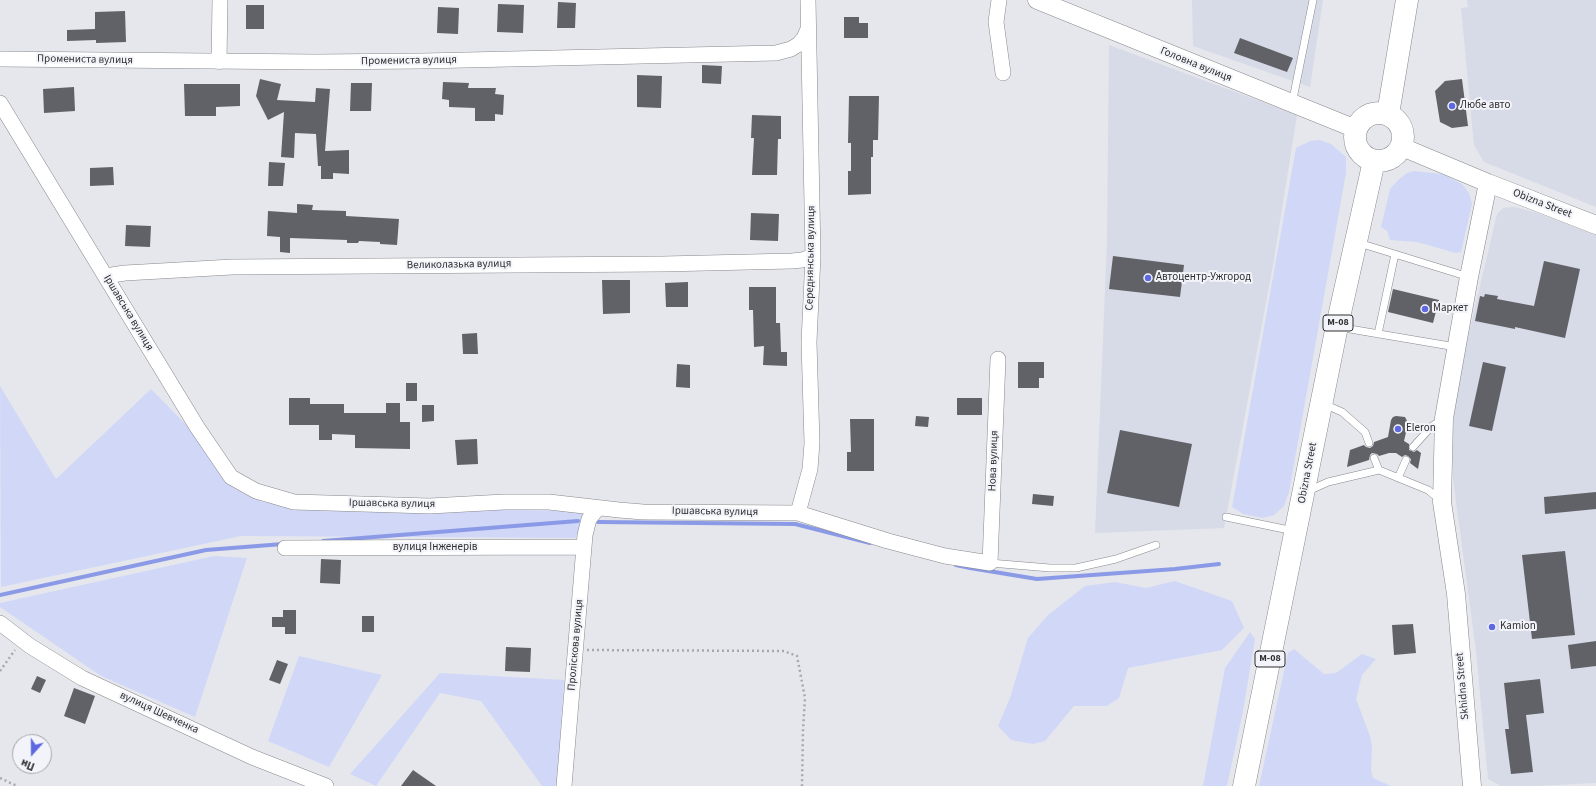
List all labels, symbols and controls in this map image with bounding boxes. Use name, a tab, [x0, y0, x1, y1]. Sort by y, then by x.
street label: Головна вулиця	[1158, 45, 1234, 85]
street label: Промениста вулиця	[37, 53, 133, 67]
street label: Промениста вулиця	[361, 54, 457, 68]
place label: Любе авто	[1460, 99, 1510, 113]
marker: Любе авто	[1447, 101, 1457, 111]
street label: Obizna Street	[1511, 187, 1573, 221]
street label: Середнянська вулиця	[803, 205, 819, 311]
street label: Великолазька вулиця	[407, 257, 511, 273]
place label: Автоцентр-Ужгород	[1156, 271, 1251, 285]
street label: Іршавська вулиця	[100, 273, 156, 353]
marker: Автоцентр-Ужгород	[1143, 273, 1153, 283]
place label: Маркет	[1433, 302, 1468, 316]
marker: Маркет	[1420, 304, 1430, 314]
road number: М-08	[1323, 315, 1353, 331]
place label: Eleron	[1406, 422, 1436, 436]
marker: Eleron	[1393, 424, 1403, 434]
street label: Нова вулиця	[986, 430, 1002, 492]
street label: Obizna Street	[1296, 441, 1320, 505]
street label: Іршавська вулиця	[349, 497, 435, 511]
street label: Іршавська вулиця	[672, 505, 758, 519]
street label: вулиця Інженерів	[393, 541, 477, 555]
street label: Проліскова вулиця	[565, 599, 587, 691]
place label: Kamion	[1500, 620, 1536, 634]
marker: Kamion	[1487, 622, 1497, 632]
road number: М-08	[1255, 651, 1285, 667]
street label: Skhidna Street	[1453, 652, 1473, 720]
street label: вулиця Шевченка	[118, 689, 200, 737]
north arrow	[12, 734, 52, 774]
text: Пн	[19, 755, 37, 774]

